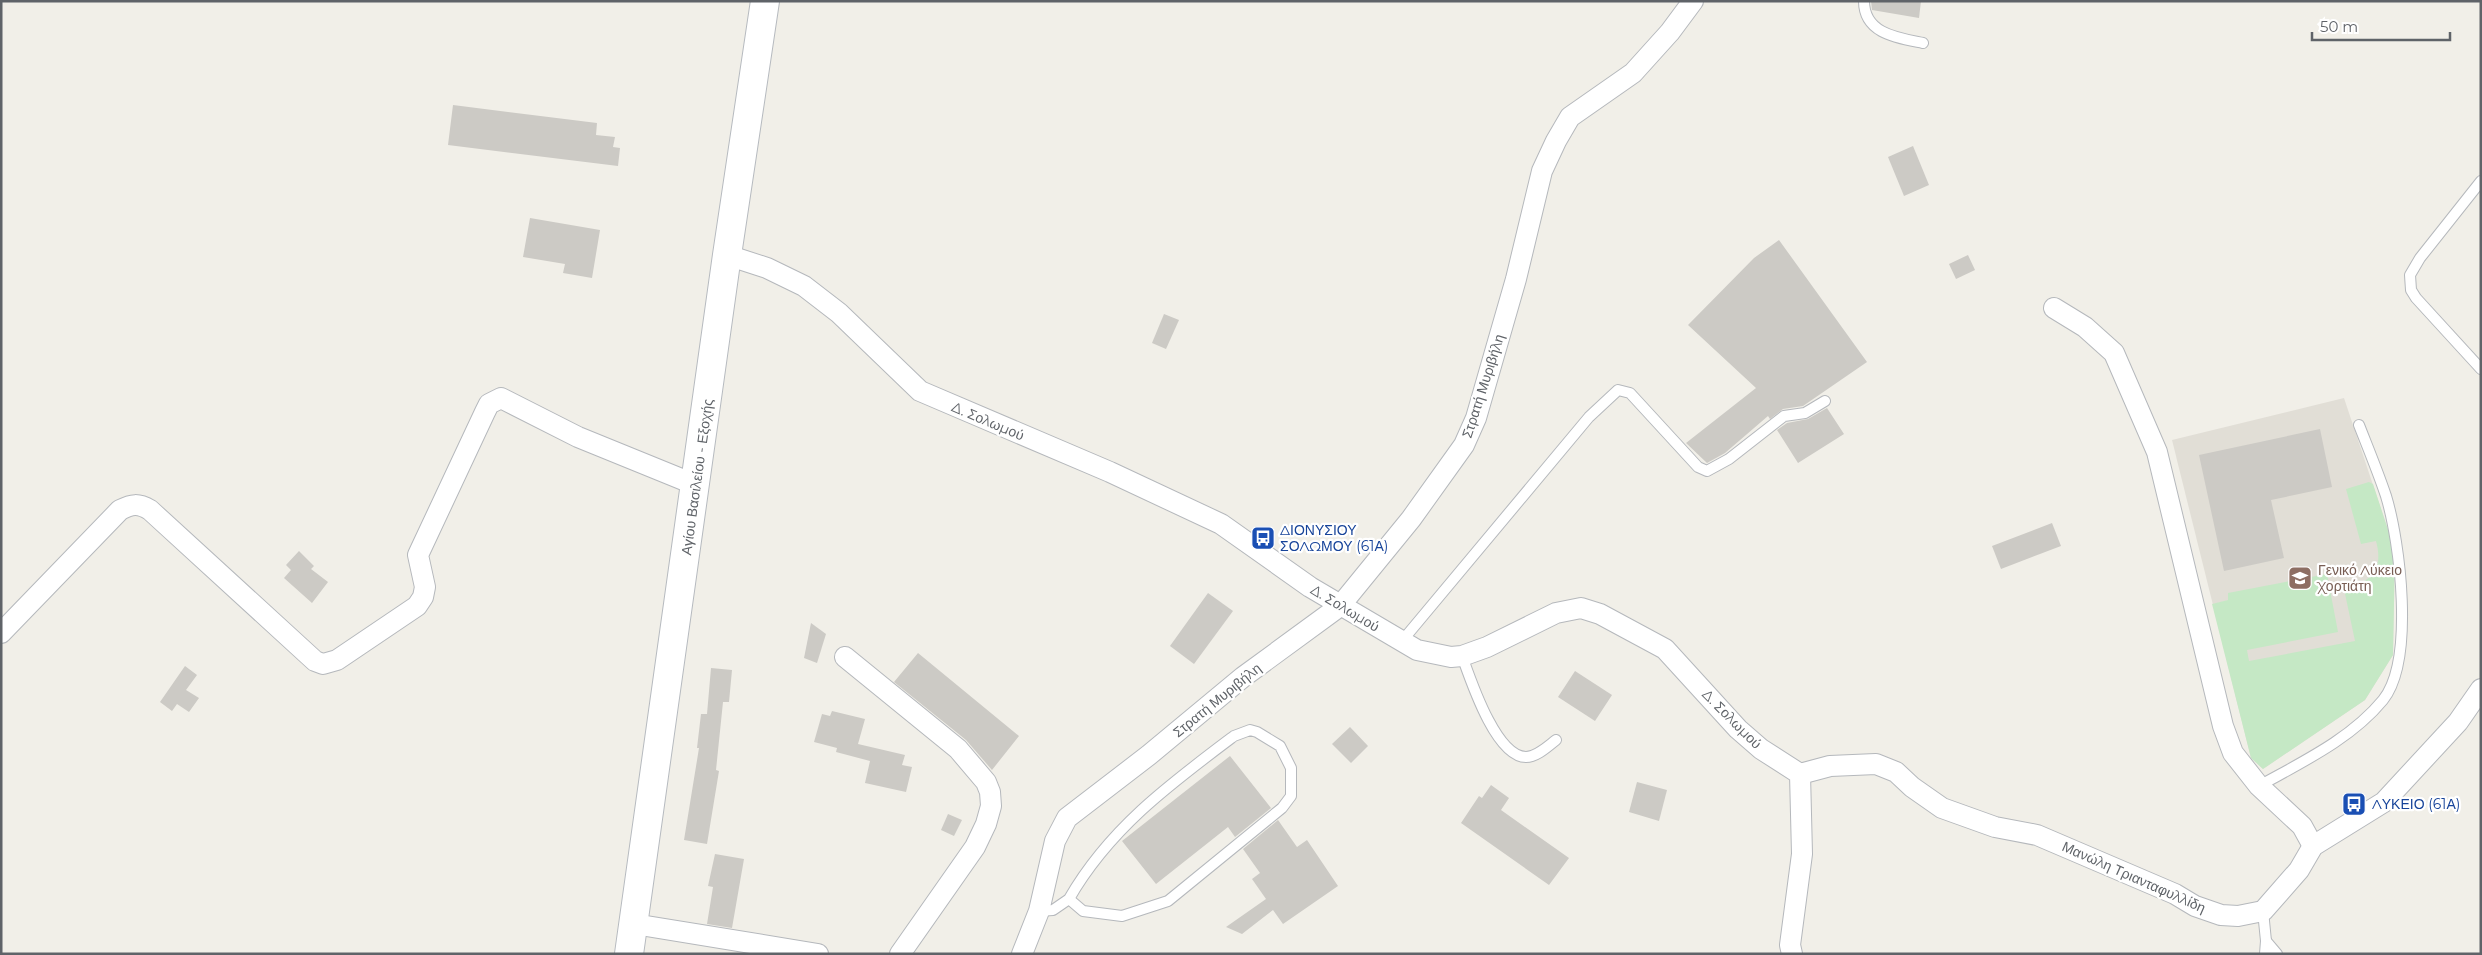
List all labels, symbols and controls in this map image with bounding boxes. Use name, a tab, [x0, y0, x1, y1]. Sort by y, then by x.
scale bar	[2312, 10, 2450, 42]
text: 50 m	[2320, 17, 2358, 36]
street label: Στρατή Μυριβήλη	[1458, 332, 1508, 440]
street label: Αγίου Βασιλείου - Εξοχής	[677, 397, 717, 556]
street label: Δ. Σολωμού	[949, 398, 1027, 444]
place label: ΔΙΟΝΥΣΙΟΥ ΣΟΛΩΜΟΥ (61Α)	[1280, 521, 1388, 555]
bus stop icon: ΔΙΟΝΥΣΙΟΥ ΣΟΛΩΜΟΥ (61Α)	[1250, 525, 1276, 551]
place label: Γενικό Λύκειο Χορτιάτη	[2316, 561, 2402, 595]
school or university icon: Γενικό Λύκειο Χορτιάτη	[2287, 565, 2313, 591]
street label: Δ. Σολωμού	[1307, 580, 1383, 636]
street label: Στρατή Μυριβήλη	[1169, 659, 1265, 741]
street label: Δ. Σολωμού	[1698, 685, 1766, 753]
bus stop icon: ΛΥΚΕΙΟ (61Α)	[2341, 791, 2367, 817]
place label: ΛΥΚΕΙΟ (61Α)	[2372, 795, 2460, 813]
street label: Μανώλη Τριανταφυλλίδη	[2059, 837, 2209, 917]

